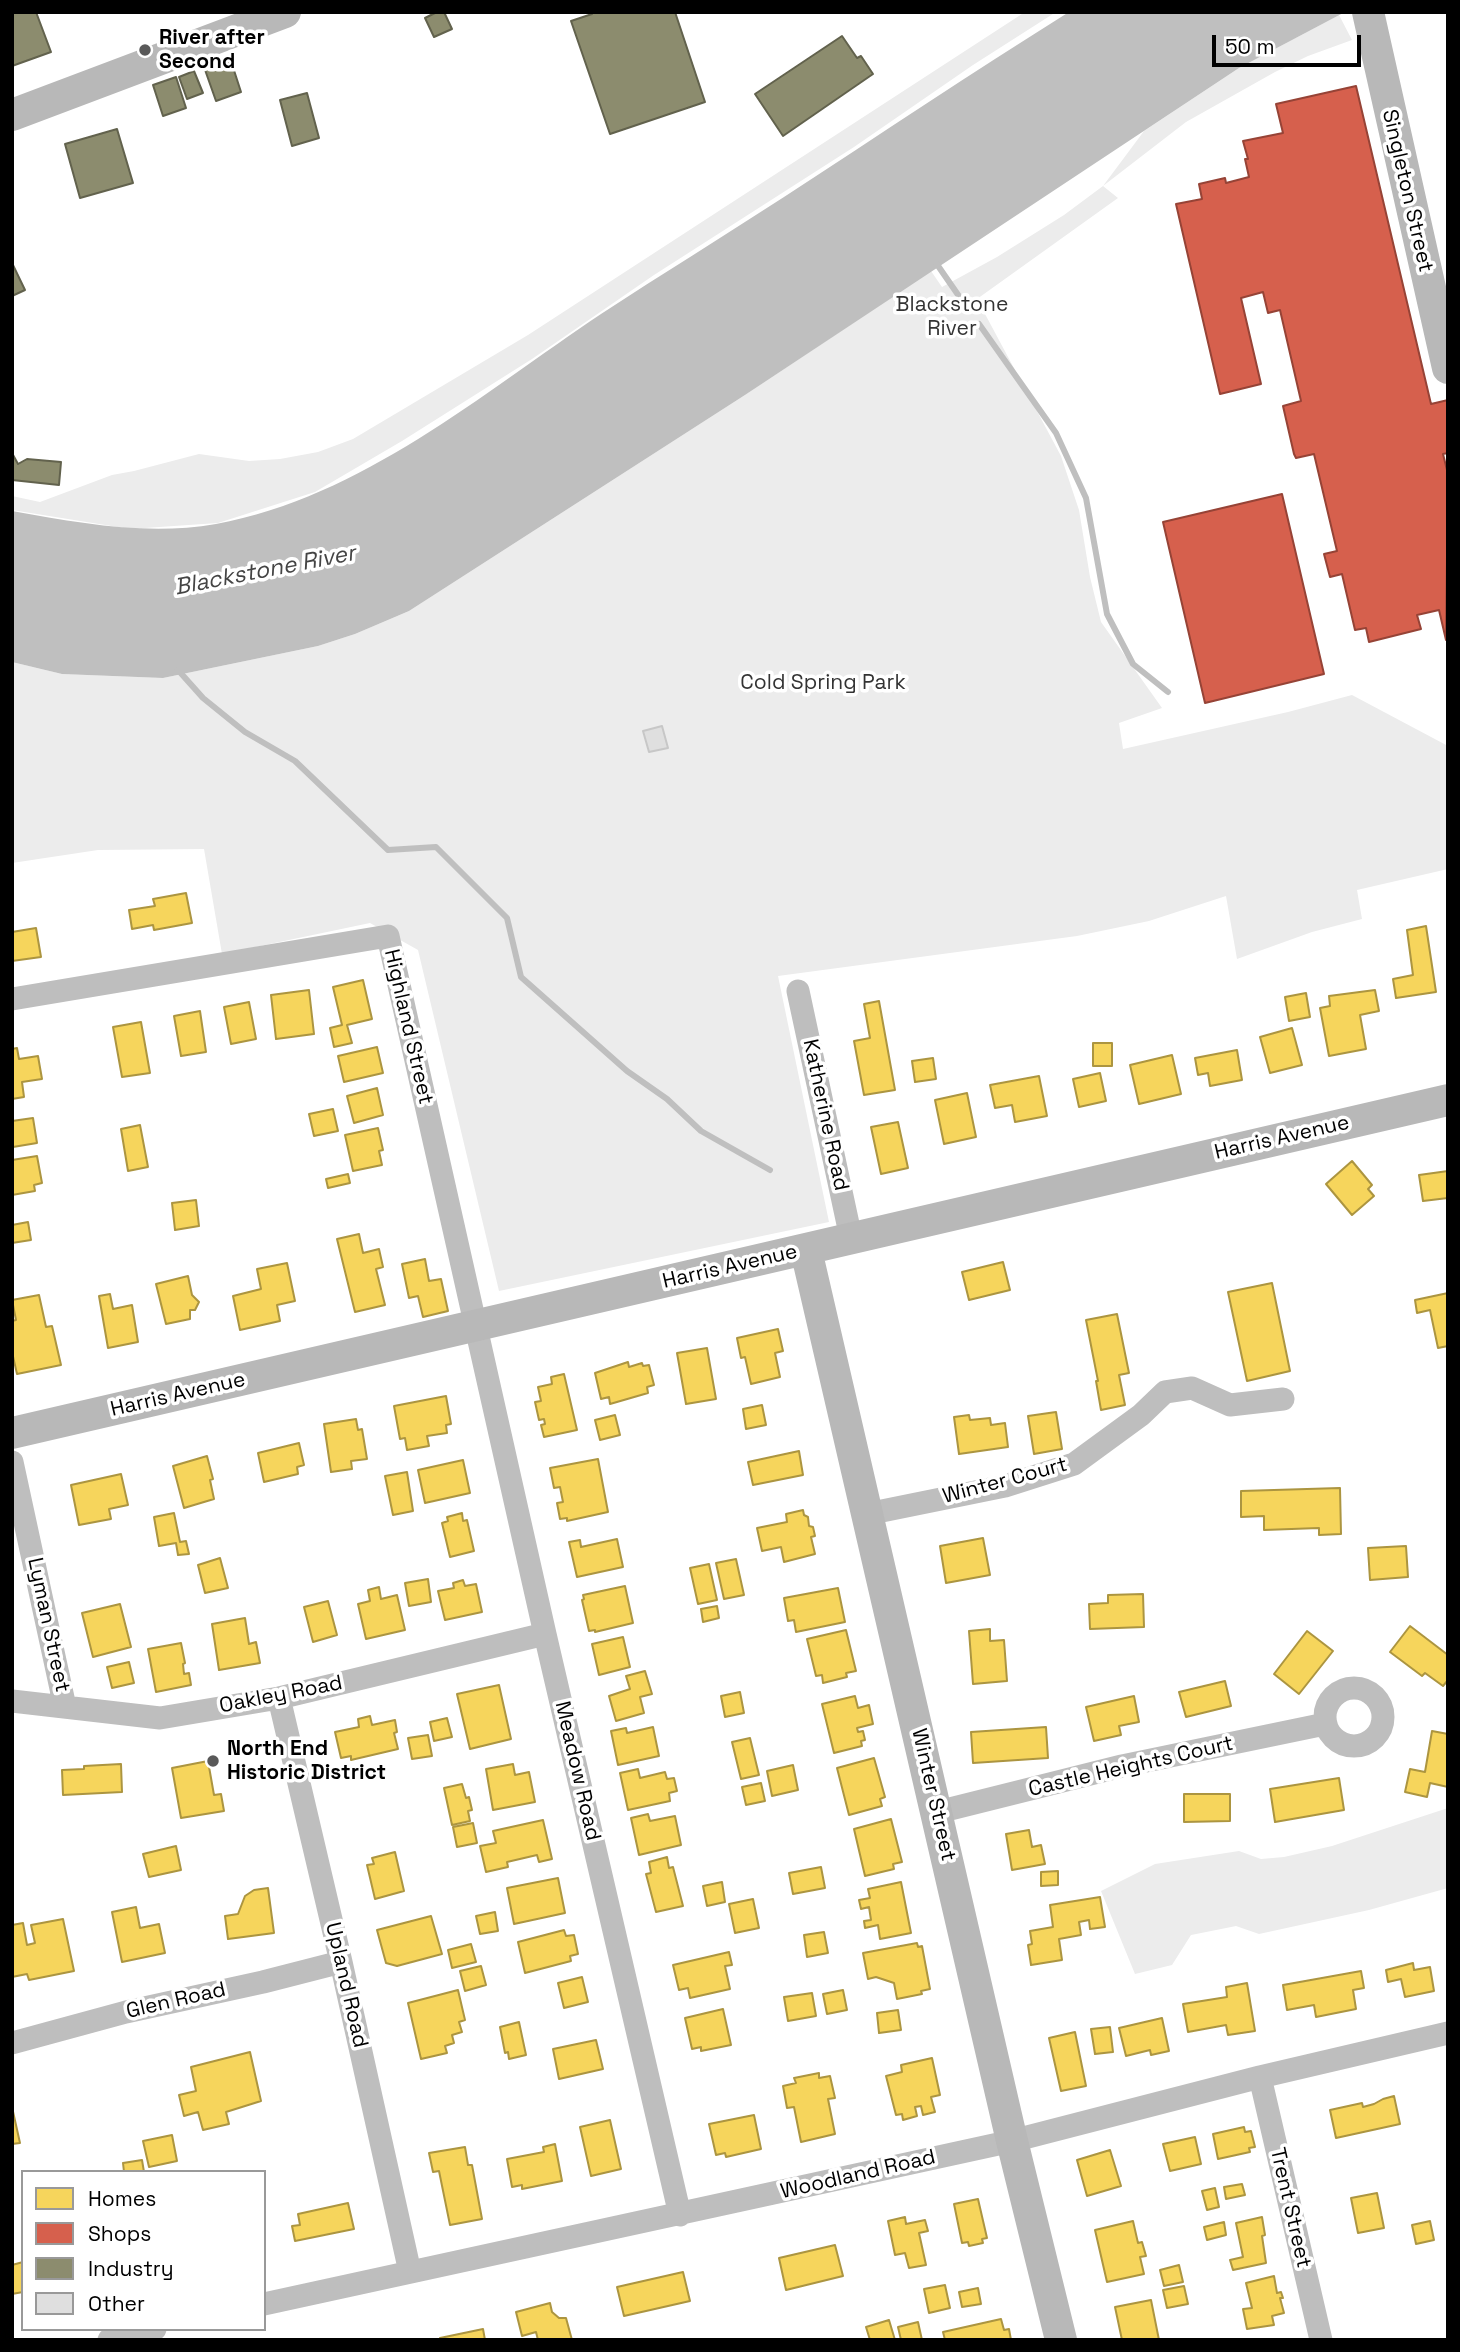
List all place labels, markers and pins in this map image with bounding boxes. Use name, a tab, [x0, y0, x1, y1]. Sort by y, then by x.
place label: River after Second	[159, 25, 265, 75]
marker: River after Second	[137, 42, 153, 58]
place label: North End Historic District	[227, 1736, 386, 1786]
marker: North End Historic District	[205, 1753, 221, 1769]

